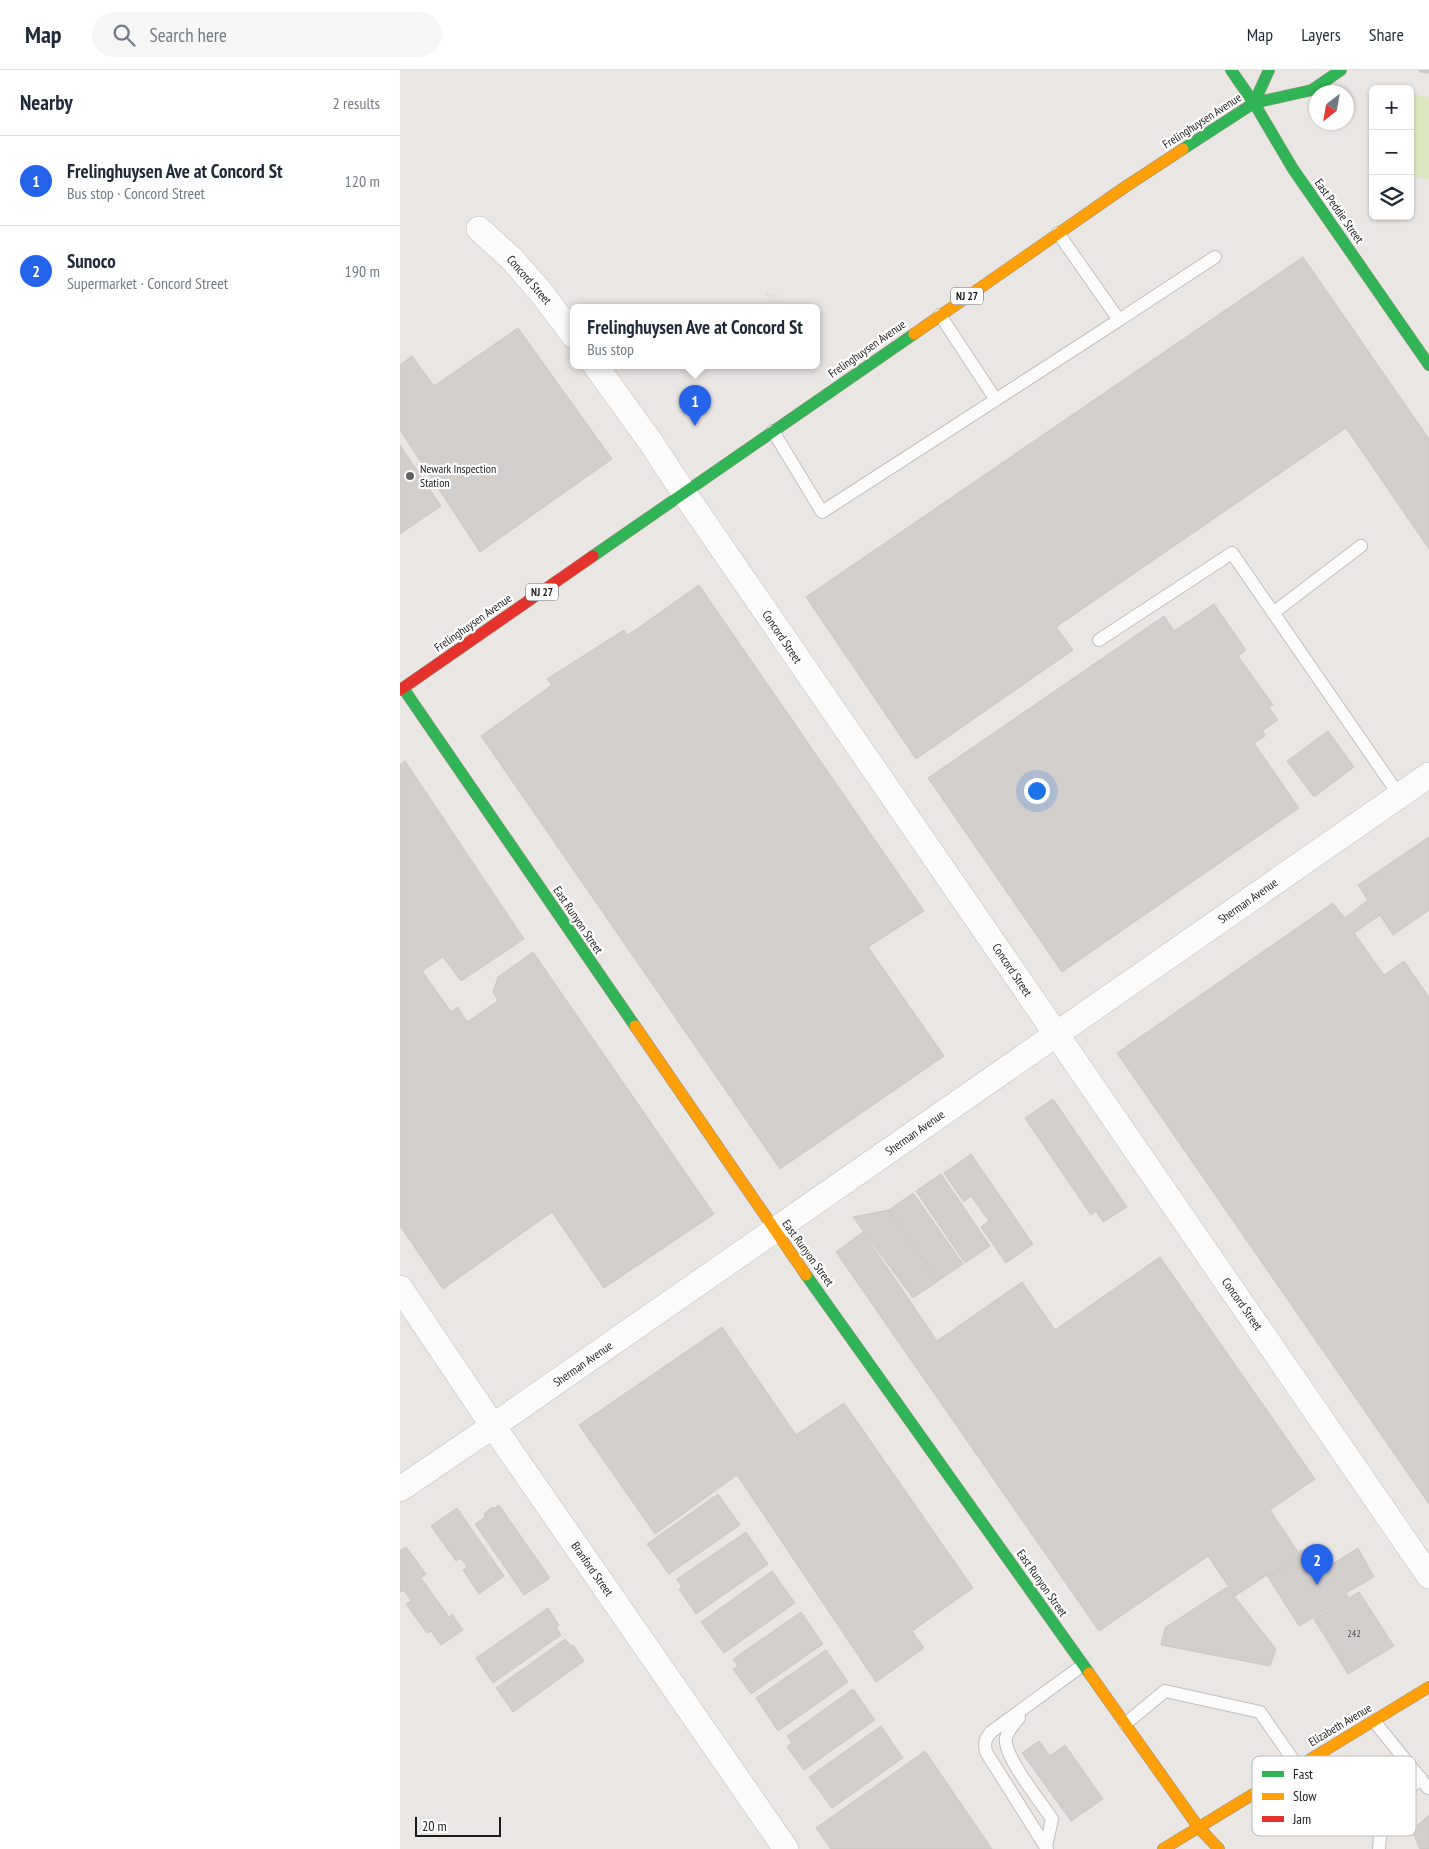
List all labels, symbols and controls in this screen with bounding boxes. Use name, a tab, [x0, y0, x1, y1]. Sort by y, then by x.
search box	[92, 12, 442, 57]
text: Map	[25, 19, 62, 50]
icon: search	[110, 21, 138, 49]
text: Search here	[150, 23, 227, 47]
text: Map	[1247, 23, 1273, 46]
text: Layers	[1301, 23, 1341, 46]
text: Share	[1369, 23, 1404, 46]
north arrow	[1309, 85, 1354, 130]
map controls	[1369, 85, 1414, 220]
button: +	[1369, 85, 1414, 130]
text: Nearby	[20, 89, 73, 116]
street label: Frelinghuysen Avenue	[1160, 90, 1244, 152]
text: 2 results	[333, 93, 380, 113]
button: −	[1369, 130, 1414, 175]
text: Frelinghuysen Ave at Concord St	[67, 159, 283, 183]
text: 1	[32, 171, 40, 191]
text: 120 m	[345, 171, 380, 191]
button: layers	[1369, 175, 1414, 220]
street label: East Peddie Street	[1312, 176, 1368, 246]
text: Bus stop · Concord Street	[67, 183, 205, 203]
text: Sunoco	[67, 249, 116, 273]
street label: Concord Street	[504, 252, 555, 308]
text: 2	[32, 261, 40, 281]
text: 190 m	[345, 261, 380, 281]
text: Supermarket · Concord Street	[67, 273, 228, 293]
road number: NJ 27	[951, 288, 983, 305]
popup	[570, 304, 820, 369]
text: Frelinghuysen Ave at Concord St	[587, 315, 803, 339]
street label: Frelinghuysen Avenue	[825, 316, 908, 381]
text: Bus stop	[587, 339, 634, 359]
pin: 1	[679, 385, 711, 426]
place label: Newark Inspection Station	[420, 461, 496, 490]
marker: Newark Inspection Station	[404, 470, 416, 482]
road number: NJ 27	[526, 584, 558, 600]
street label: Frelinghuysen Avenue	[431, 590, 514, 655]
street label: Concord Street	[759, 607, 806, 667]
your location	[1024, 778, 1050, 804]
street label: Sherman Avenue	[1215, 875, 1280, 927]
street label: East Runyon Street	[550, 883, 607, 957]
street label: Concord Street	[989, 940, 1036, 1000]
street label: Sherman Avenue	[882, 1107, 947, 1159]
street label: East Runyon Street	[779, 1217, 838, 1289]
street label: Concord Street	[1219, 1275, 1266, 1333]
street label: Sherman Avenue	[550, 1338, 615, 1390]
street label: Branford Street	[568, 1539, 617, 1599]
pin: 2	[1301, 1544, 1333, 1585]
street label: East Runyon Street	[1014, 1546, 1071, 1620]
house number: 242	[1347, 1627, 1361, 1640]
street label: Elizabeth Avenue	[1305, 1700, 1374, 1749]
legend	[1252, 1756, 1416, 1836]
text: Fast	[1293, 1765, 1313, 1783]
text: Slow	[1293, 1787, 1317, 1805]
text: Jam	[1292, 1810, 1311, 1828]
scale bar	[415, 1814, 501, 1837]
text: 20 m	[422, 1817, 447, 1835]

